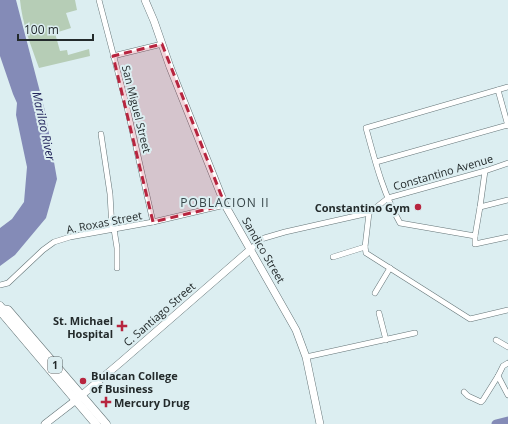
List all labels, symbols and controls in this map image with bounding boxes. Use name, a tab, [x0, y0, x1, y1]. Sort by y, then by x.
scale bar	[18, 16, 93, 42]
text: 100 m	[24, 21, 59, 38]
street label: San Miguel Street	[119, 64, 155, 154]
water label: Marilao River	[28, 90, 60, 163]
street label: Constantino Avenue	[391, 151, 495, 193]
district label: POBLACION II	[180, 194, 270, 211]
place label: Constantino Gym	[315, 200, 410, 215]
marker: Constantino Gym	[413, 202, 423, 212]
street label: A. Roxas Street	[65, 207, 143, 237]
street label: Sandico Street	[239, 214, 289, 286]
street label: C. Santiago Street	[120, 279, 198, 349]
place label: St. Michael Hospital	[53, 313, 113, 341]
marker: St. Michael Hospital	[116, 320, 128, 332]
road number: 1	[48, 357, 62, 373]
place label: Bulacan College of Business	[91, 368, 178, 396]
marker: Bulacan College of Business	[78, 376, 88, 386]
place label: Mercury Drug	[114, 395, 190, 410]
marker: Mercury Drug	[101, 397, 111, 407]

